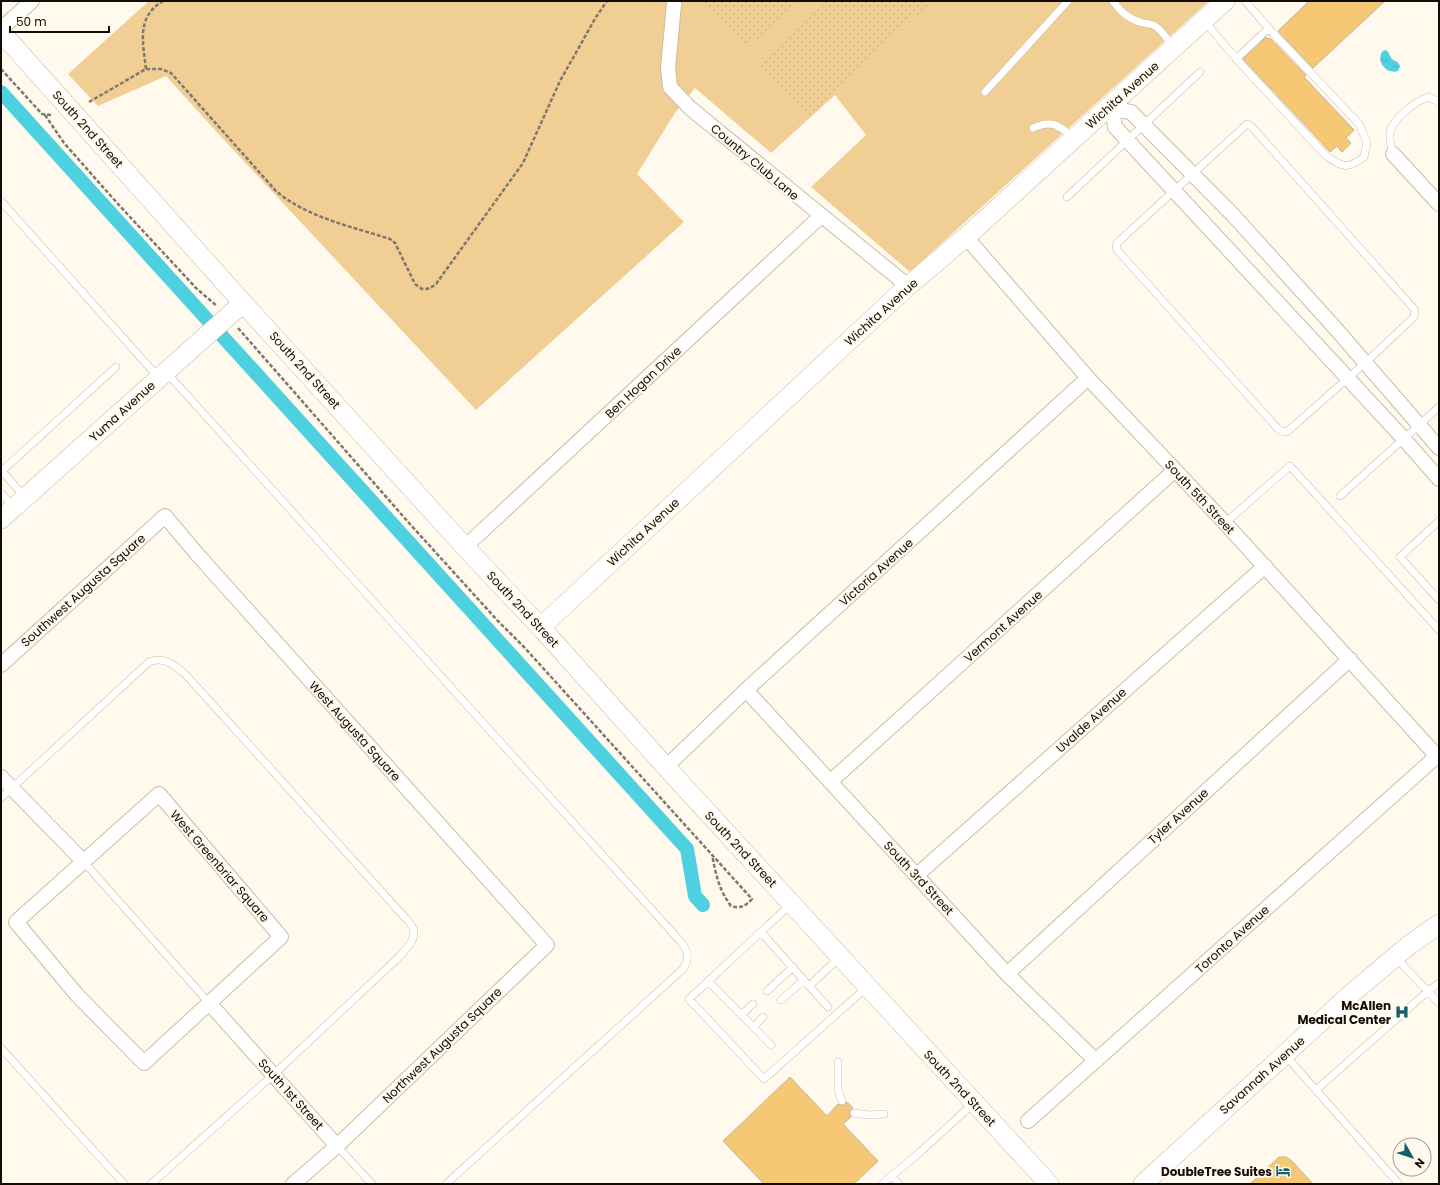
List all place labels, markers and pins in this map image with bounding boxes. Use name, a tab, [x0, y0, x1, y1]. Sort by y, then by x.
place label: McAllen Medical Center	[1297, 997, 1391, 1028]
hospital icon: McAllen Medical Center	[1394, 1004, 1410, 1020]
place label: DoubleTree Suites	[1161, 1163, 1272, 1180]
hotel icon: DoubleTree Suites	[1275, 1163, 1291, 1179]

